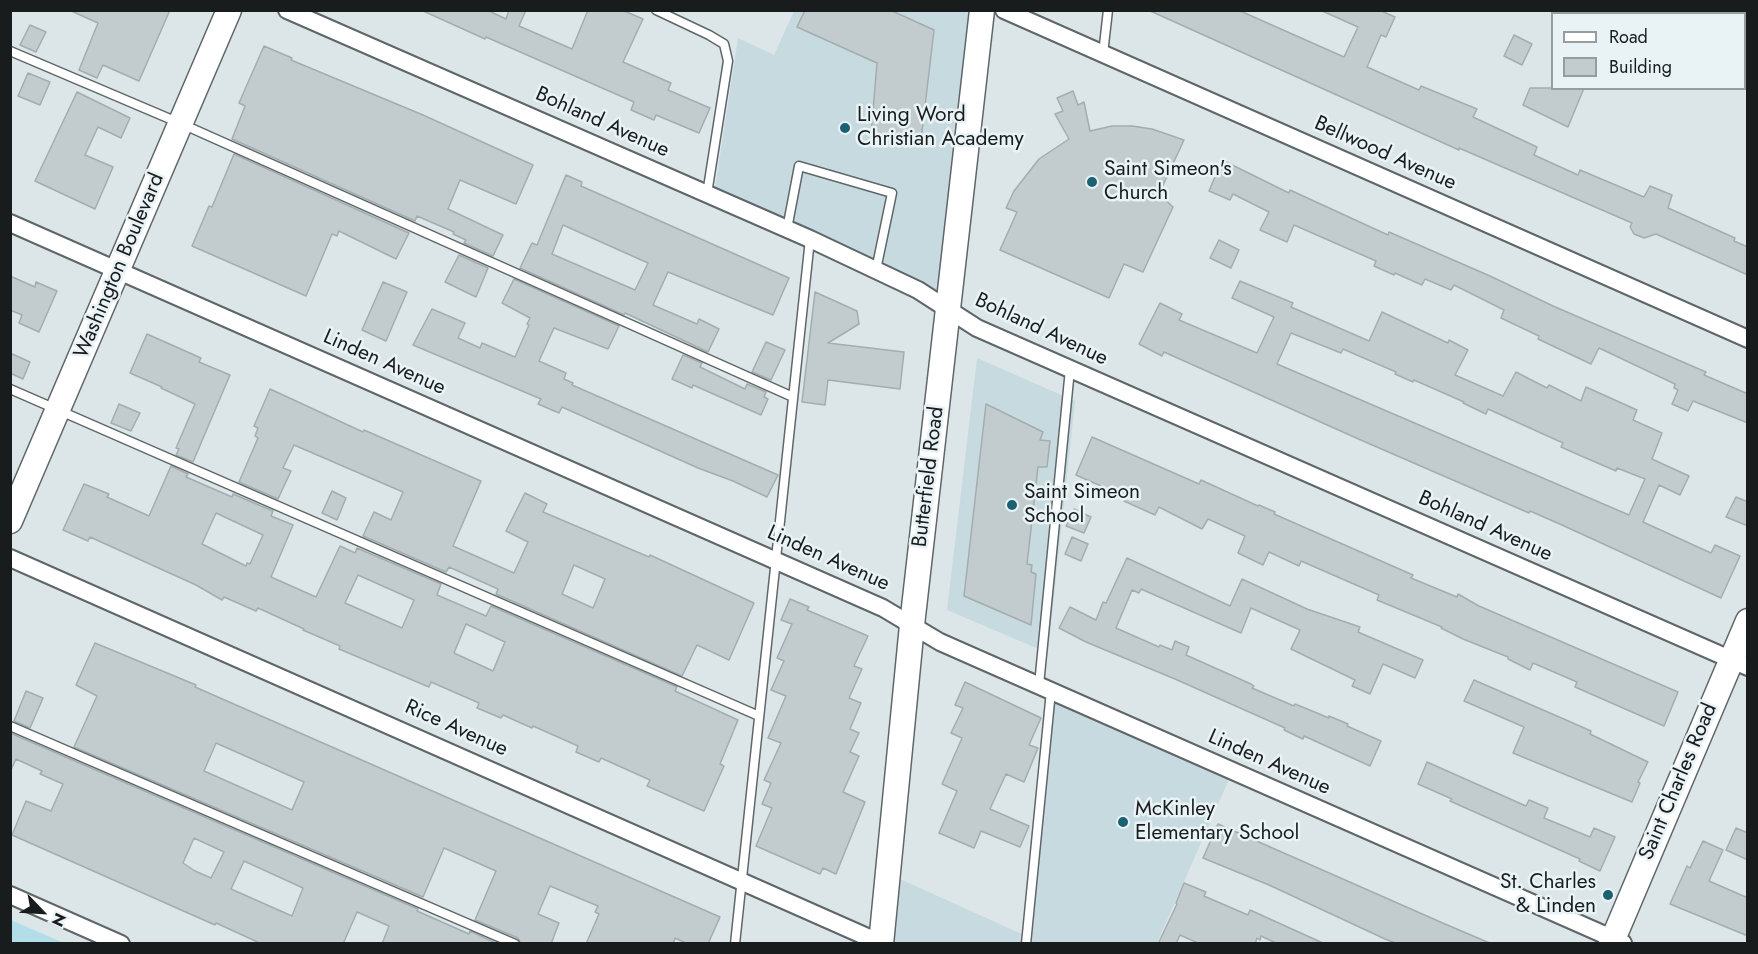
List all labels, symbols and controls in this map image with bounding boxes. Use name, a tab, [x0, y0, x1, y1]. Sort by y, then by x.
legend	[1551, 12, 1746, 90]
text: Road	[1609, 24, 1648, 50]
text: Building	[1609, 54, 1672, 80]
street label: Bohland Avenue	[531, 82, 673, 164]
place label: Living Word Christian Academy	[857, 103, 1024, 153]
street label: Bellwood Avenue	[1310, 111, 1460, 197]
marker: Living Word Christian Academy	[838, 121, 852, 135]
place label: Saint Simeon's Church	[1104, 157, 1232, 207]
street label: Washington Boulevard	[70, 170, 170, 362]
marker: Saint Simeon's Church	[1085, 175, 1099, 189]
street label: Bohland Avenue	[970, 288, 1112, 372]
street label: Linden Avenue	[319, 325, 449, 401]
street label: Butterfield Road	[908, 405, 950, 549]
place label: Saint Simeon School	[1024, 480, 1140, 530]
street label: Bohland Avenue	[1414, 486, 1556, 568]
marker: Saint Simeon School	[1005, 498, 1019, 512]
street label: Linden Avenue	[763, 521, 893, 597]
street label: Rice Avenue	[401, 695, 511, 763]
street label: Saint Charles Road	[1635, 700, 1723, 864]
street label: Linden Avenue	[1204, 725, 1334, 801]
place label: McKinley Elementary School	[1135, 797, 1299, 847]
marker: McKinley Elementary School	[1116, 815, 1130, 829]
place label: St. Charles & Linden	[1500, 870, 1596, 920]
north arrow	[12, 882, 72, 942]
marker: St. Charles & Linden	[1601, 888, 1615, 902]
text: N	[46, 909, 72, 930]

